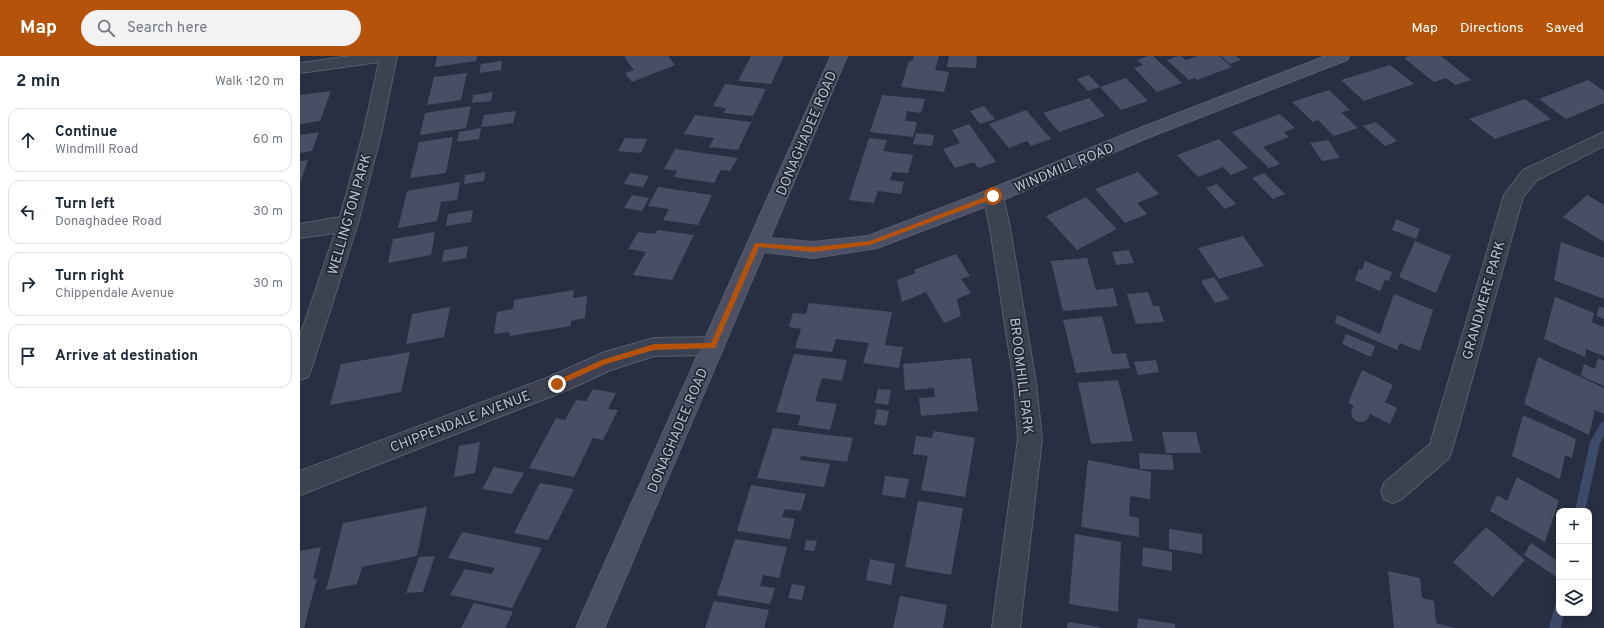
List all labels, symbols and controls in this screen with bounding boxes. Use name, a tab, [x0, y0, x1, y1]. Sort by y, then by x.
search box	[81, 10, 361, 46]
text: Map	[20, 16, 57, 40]
icon: search	[95, 17, 117, 39]
text: Search here	[127, 19, 207, 38]
text: Map	[1412, 20, 1438, 37]
text: Directions	[1460, 20, 1524, 37]
text: Saved	[1546, 20, 1584, 37]
street label: DONAGHADEE ROAD	[773, 69, 841, 198]
text: 2 min	[16, 71, 60, 93]
text: Walk · 120 m	[215, 74, 284, 90]
text: Continue	[55, 123, 117, 142]
icon: ahead	[17, 129, 39, 151]
text: 60 m	[253, 132, 283, 148]
street label: WINDMILL ROAD	[1012, 140, 1117, 197]
text: Windmill Road	[55, 142, 138, 158]
street label: WELLINGTON PARK	[325, 152, 376, 277]
route start	[984, 187, 1002, 205]
text: Turn left	[55, 195, 115, 214]
icon: left	[17, 201, 39, 223]
text: 30 m	[253, 204, 283, 220]
text: Donaghadee Road	[55, 214, 162, 230]
street label: GRANDMERE PARK	[1459, 239, 1510, 362]
text: Turn right	[55, 267, 124, 286]
icon: right	[17, 273, 39, 295]
text: 30 m	[253, 276, 283, 292]
text: Chippendale Avenue	[55, 286, 174, 302]
street label: BROOMHILL PARK	[1005, 317, 1036, 436]
icon: arrive	[17, 345, 39, 367]
text: Arrive at destination	[55, 347, 198, 366]
street label: DONAGHADEE ROAD	[644, 366, 712, 495]
route end	[548, 375, 566, 393]
street label: CHIPPENDALE AVENUE	[388, 388, 533, 457]
map controls	[1556, 508, 1592, 616]
button: +	[1556, 508, 1592, 544]
button: −	[1556, 544, 1592, 580]
button: layers	[1556, 580, 1592, 616]

